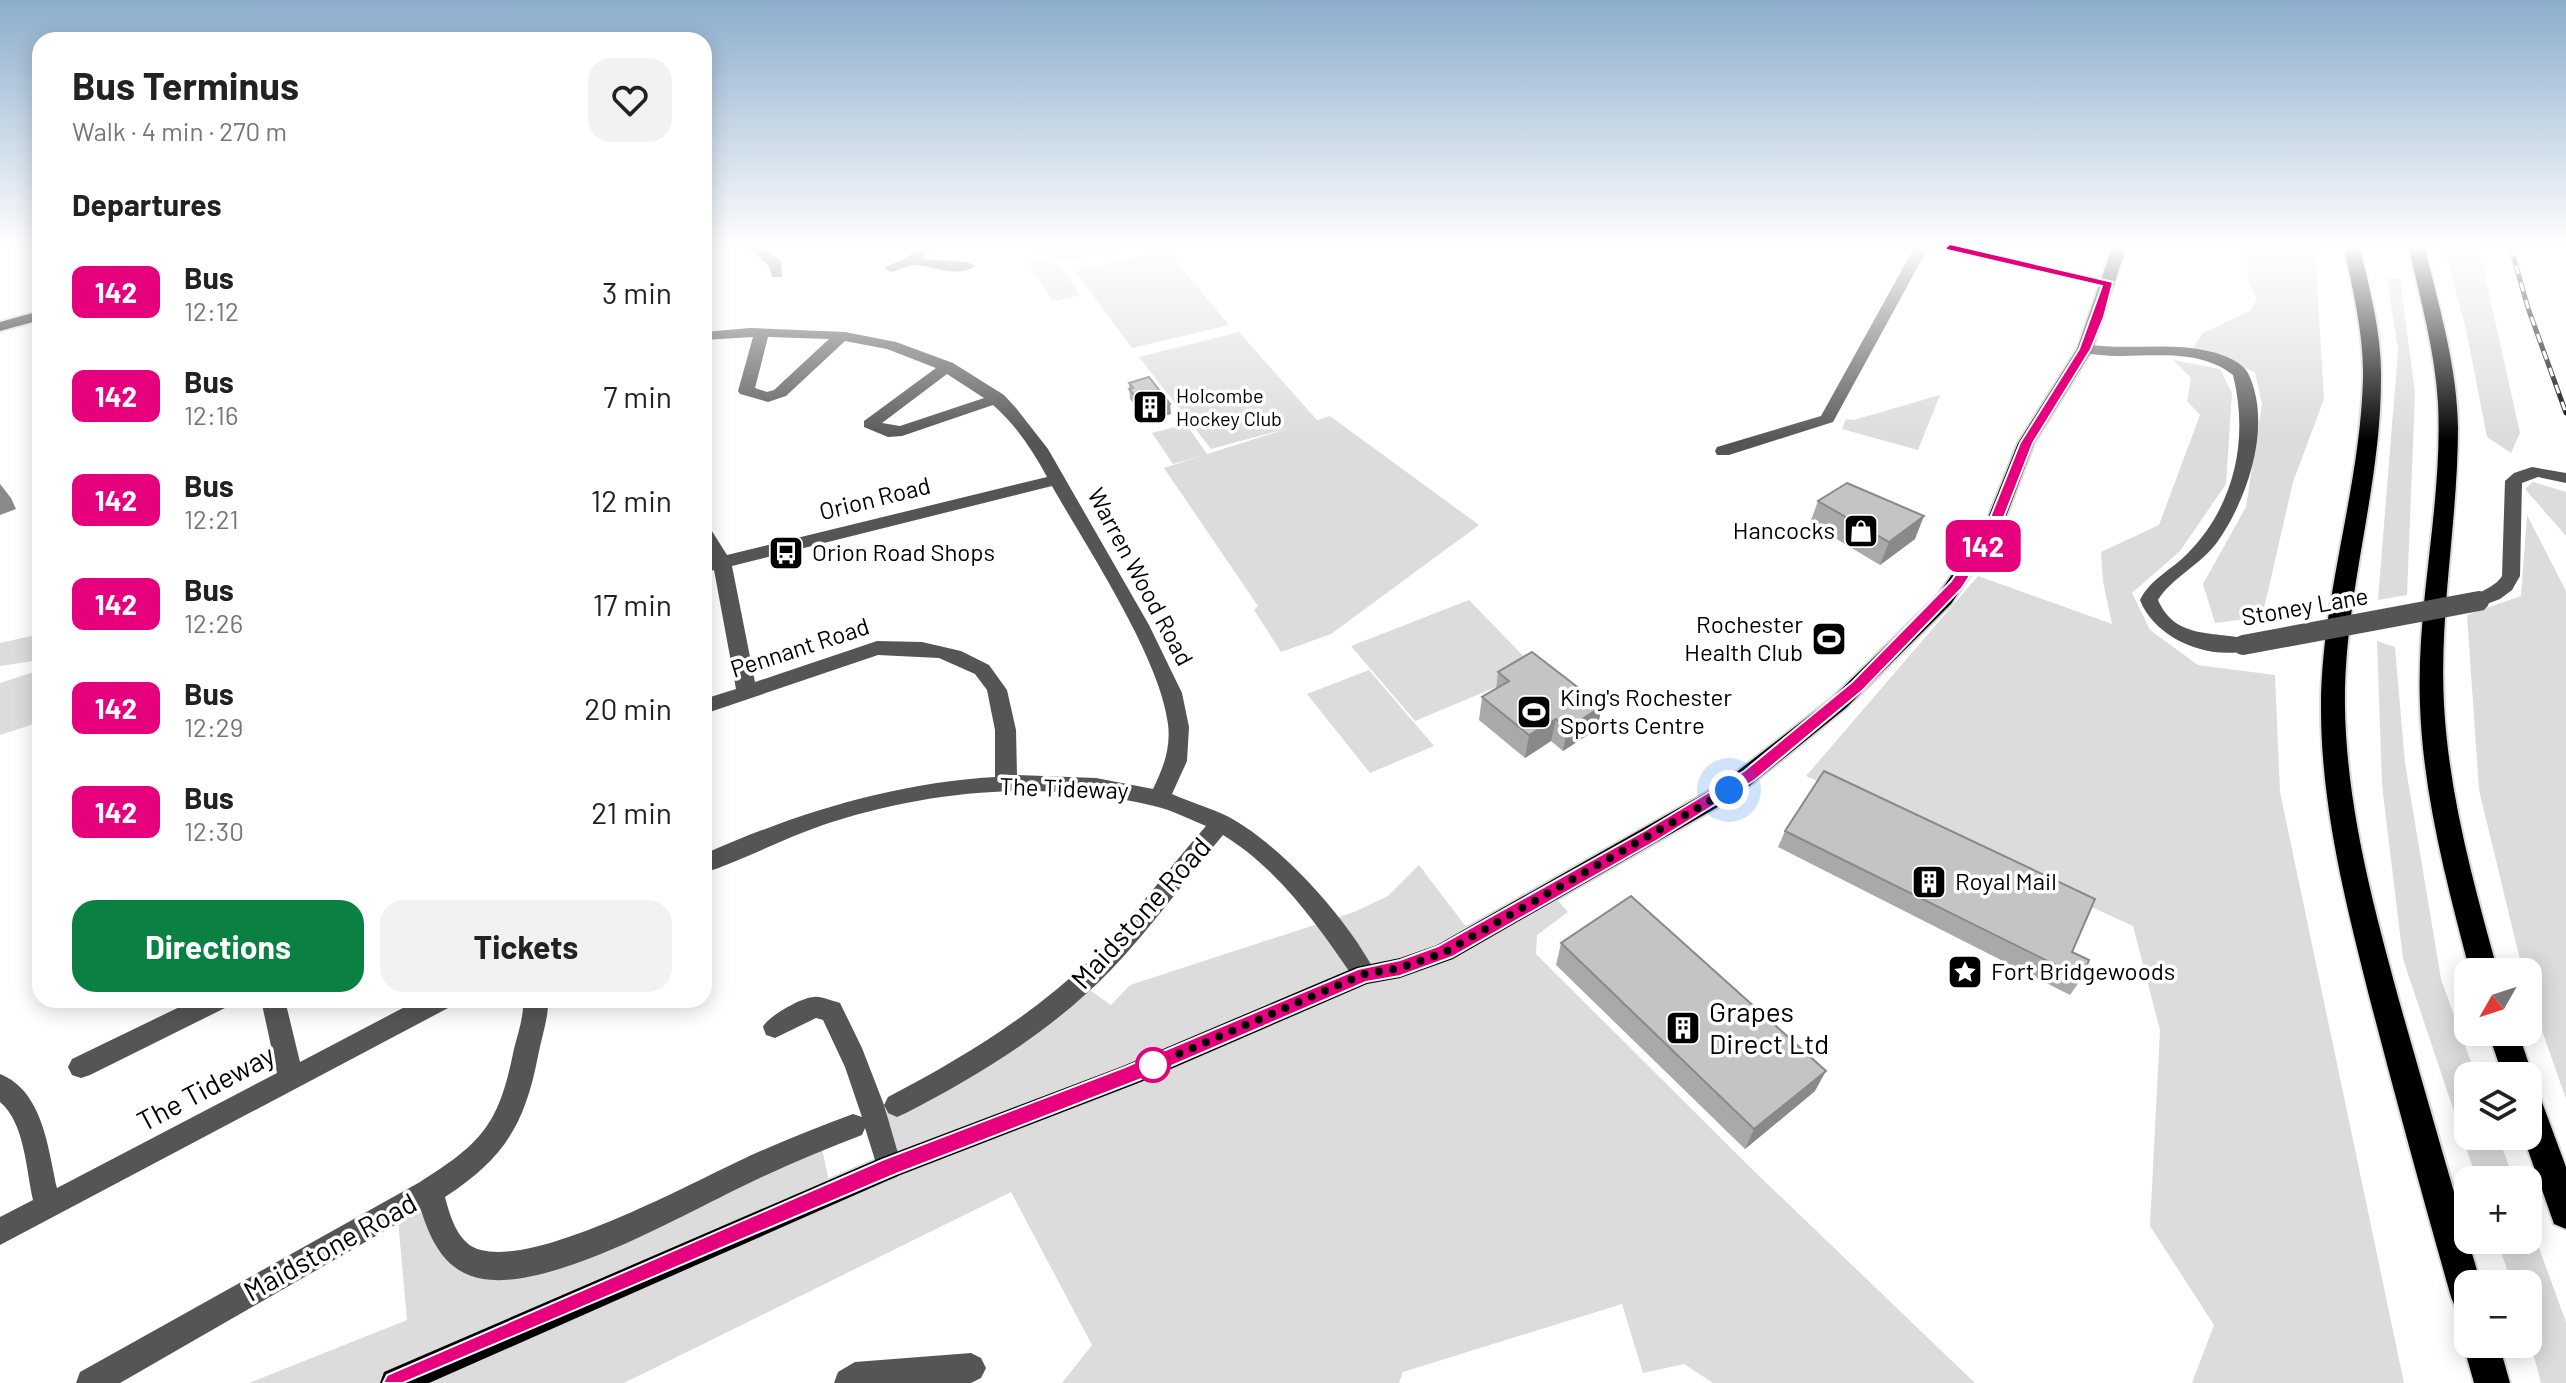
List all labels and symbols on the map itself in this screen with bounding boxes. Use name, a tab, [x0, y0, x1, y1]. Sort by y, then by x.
place label: Holcombe Hockey Club	[1176, 383, 1282, 430]
building icon: Holcombe Hockey Club	[1131, 388, 1169, 426]
street label: Orion Road	[816, 470, 933, 525]
street label: Warren Wood Road	[1082, 482, 1200, 670]
shop icon: Hancocks	[1842, 512, 1880, 550]
place label: Hancocks	[1733, 515, 1835, 544]
line badge: 142	[1937, 520, 2029, 572]
bus stop icon: Orion Road Shops	[767, 534, 805, 572]
place label: Orion Road Shops	[812, 537, 995, 566]
street label: Stoney Lane	[2239, 580, 2370, 631]
place label: Rochester Health Club	[1684, 609, 1803, 666]
street label: Pennant Road	[726, 610, 873, 683]
sports icon: Rochester Health Club	[1810, 620, 1848, 658]
place label: King's Rochester Sports Centre	[1560, 682, 1732, 739]
sports icon: King's Rochester Sports Centre	[1515, 693, 1553, 731]
your location	[1709, 770, 1749, 810]
street label: The Tideway	[999, 771, 1129, 804]
street label: Maidstone Road	[1063, 829, 1217, 995]
building icon: Royal Mail	[1910, 863, 1948, 901]
place label: Royal Mail	[1955, 866, 2057, 895]
place icon: Fort Bridgewoods	[1946, 953, 1984, 991]
place label: Fort Bridgewoods	[1991, 956, 2175, 985]
north arrow	[2454, 958, 2542, 1046]
place label: Grapes Direct Ltd	[1709, 994, 1829, 1060]
building icon: Grapes Direct Ltd	[1664, 1009, 1702, 1047]
street label: The Tideway	[131, 1037, 280, 1138]
unlabelled marker	[1136, 1048, 1170, 1082]
street label: Maidstone Road	[237, 1185, 422, 1308]

